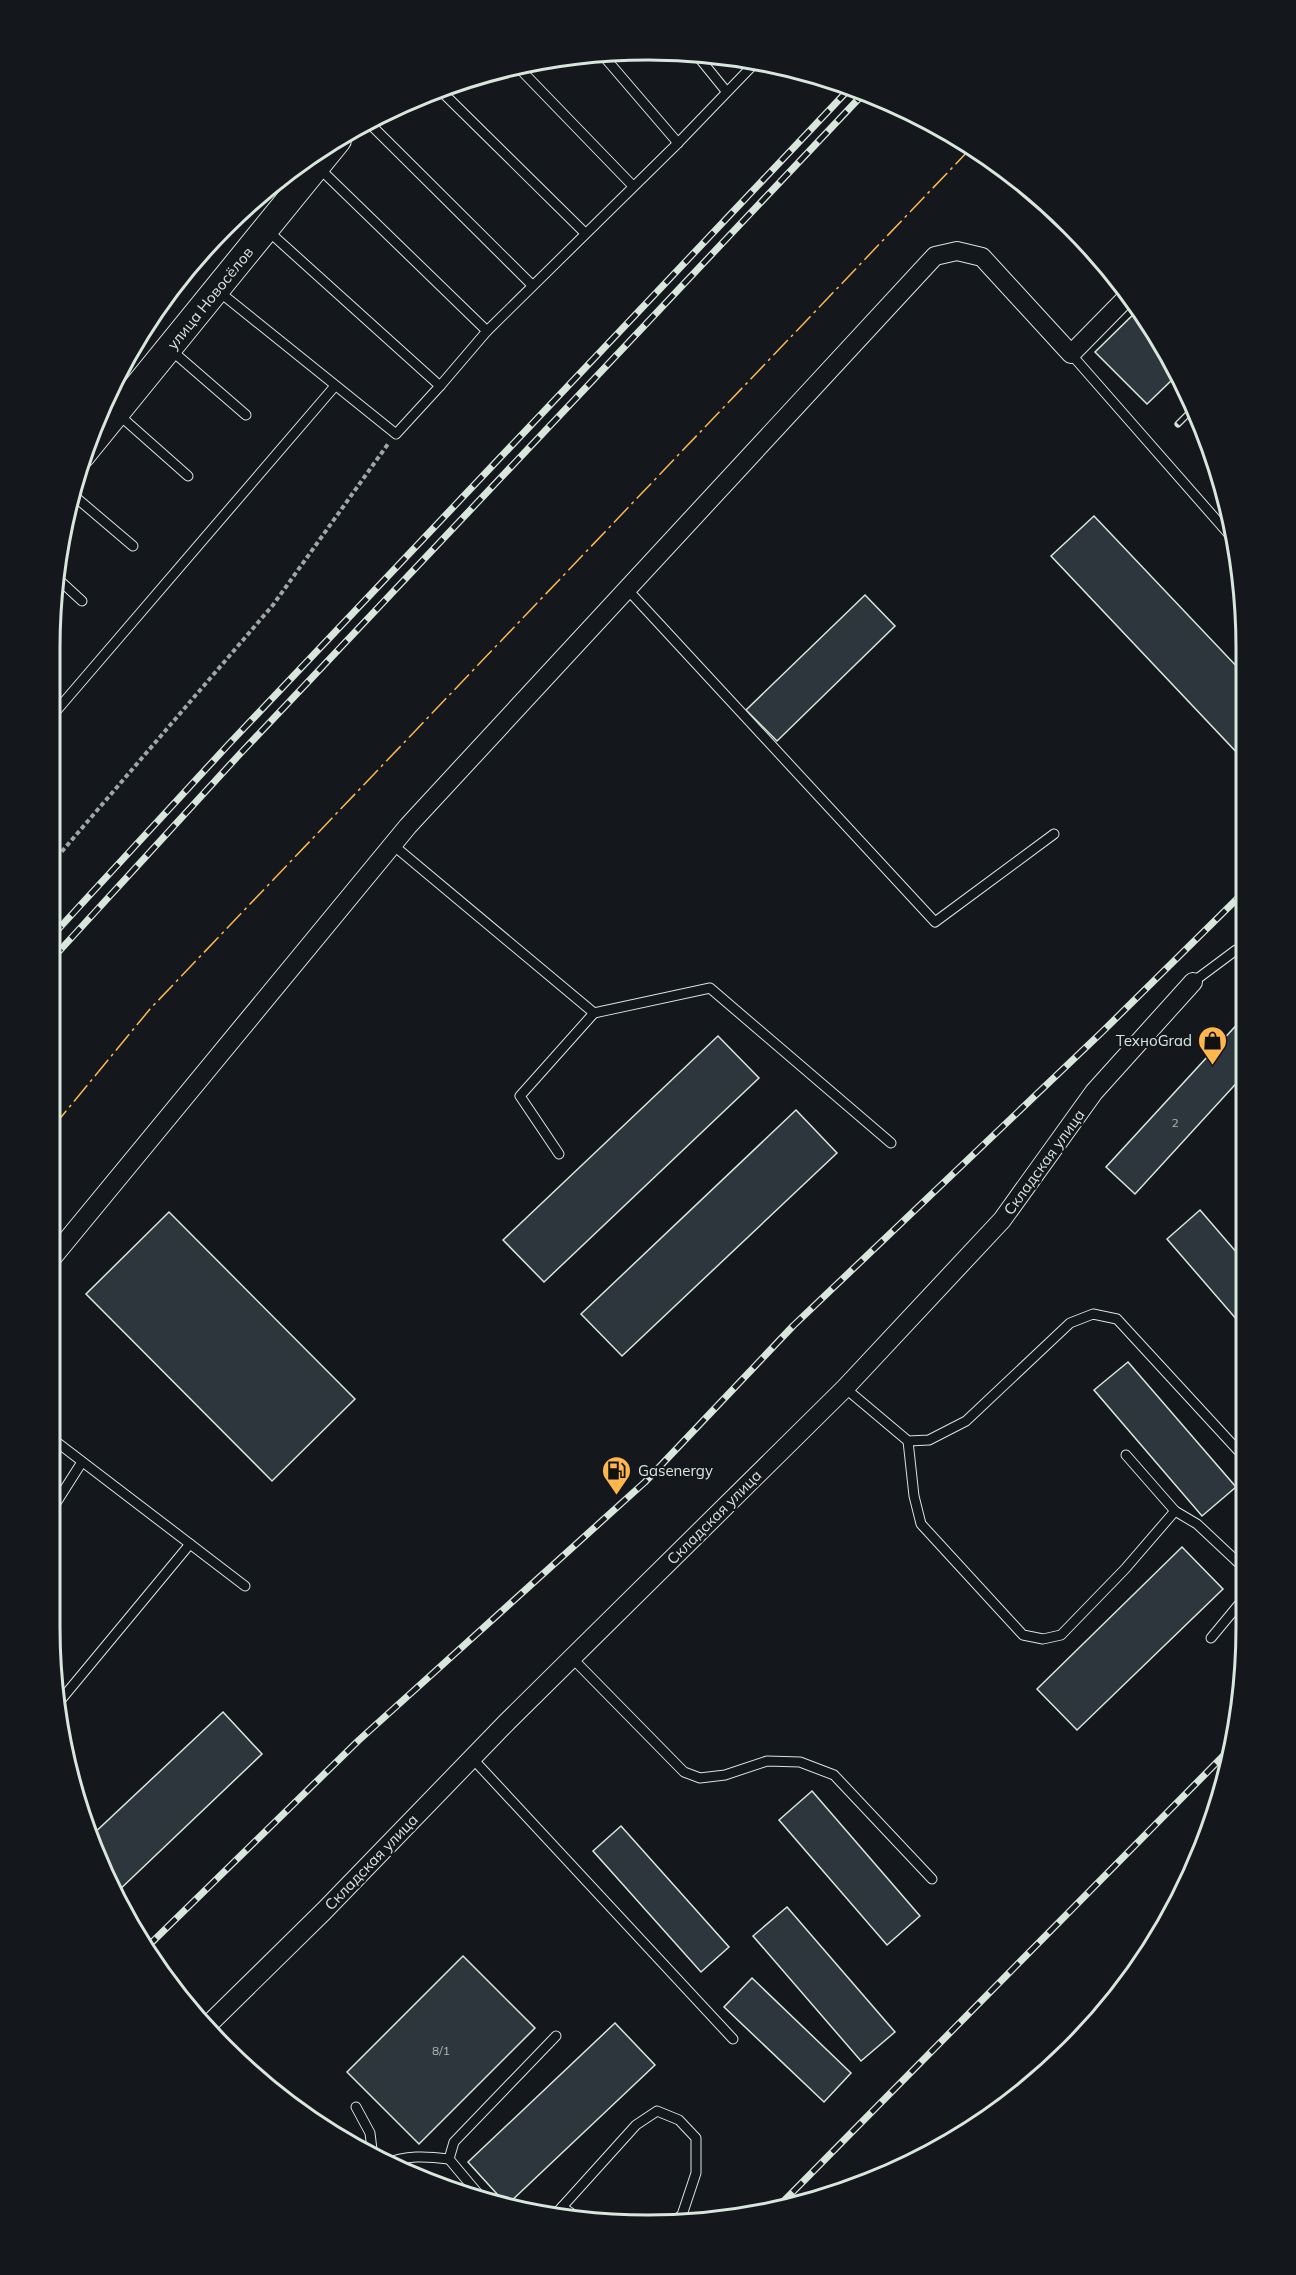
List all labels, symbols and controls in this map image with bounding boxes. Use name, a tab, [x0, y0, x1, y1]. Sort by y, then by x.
street label: улица Новосёлов	[163, 243, 257, 353]
shop icon: ТехноGrad	[1197, 1024, 1229, 1066]
place label: ТехноGrad	[1116, 1031, 1192, 1050]
street label: Складская улица	[999, 1105, 1089, 1219]
house number: 2	[1171, 1115, 1179, 1130]
fuel station icon: Gasenergy	[601, 1454, 633, 1496]
place label: Gasenergy	[638, 1461, 713, 1480]
street label: Складская улица	[663, 1466, 765, 1568]
street label: Складская улица	[320, 1810, 422, 1914]
house number: 8/1	[432, 2043, 450, 2058]

